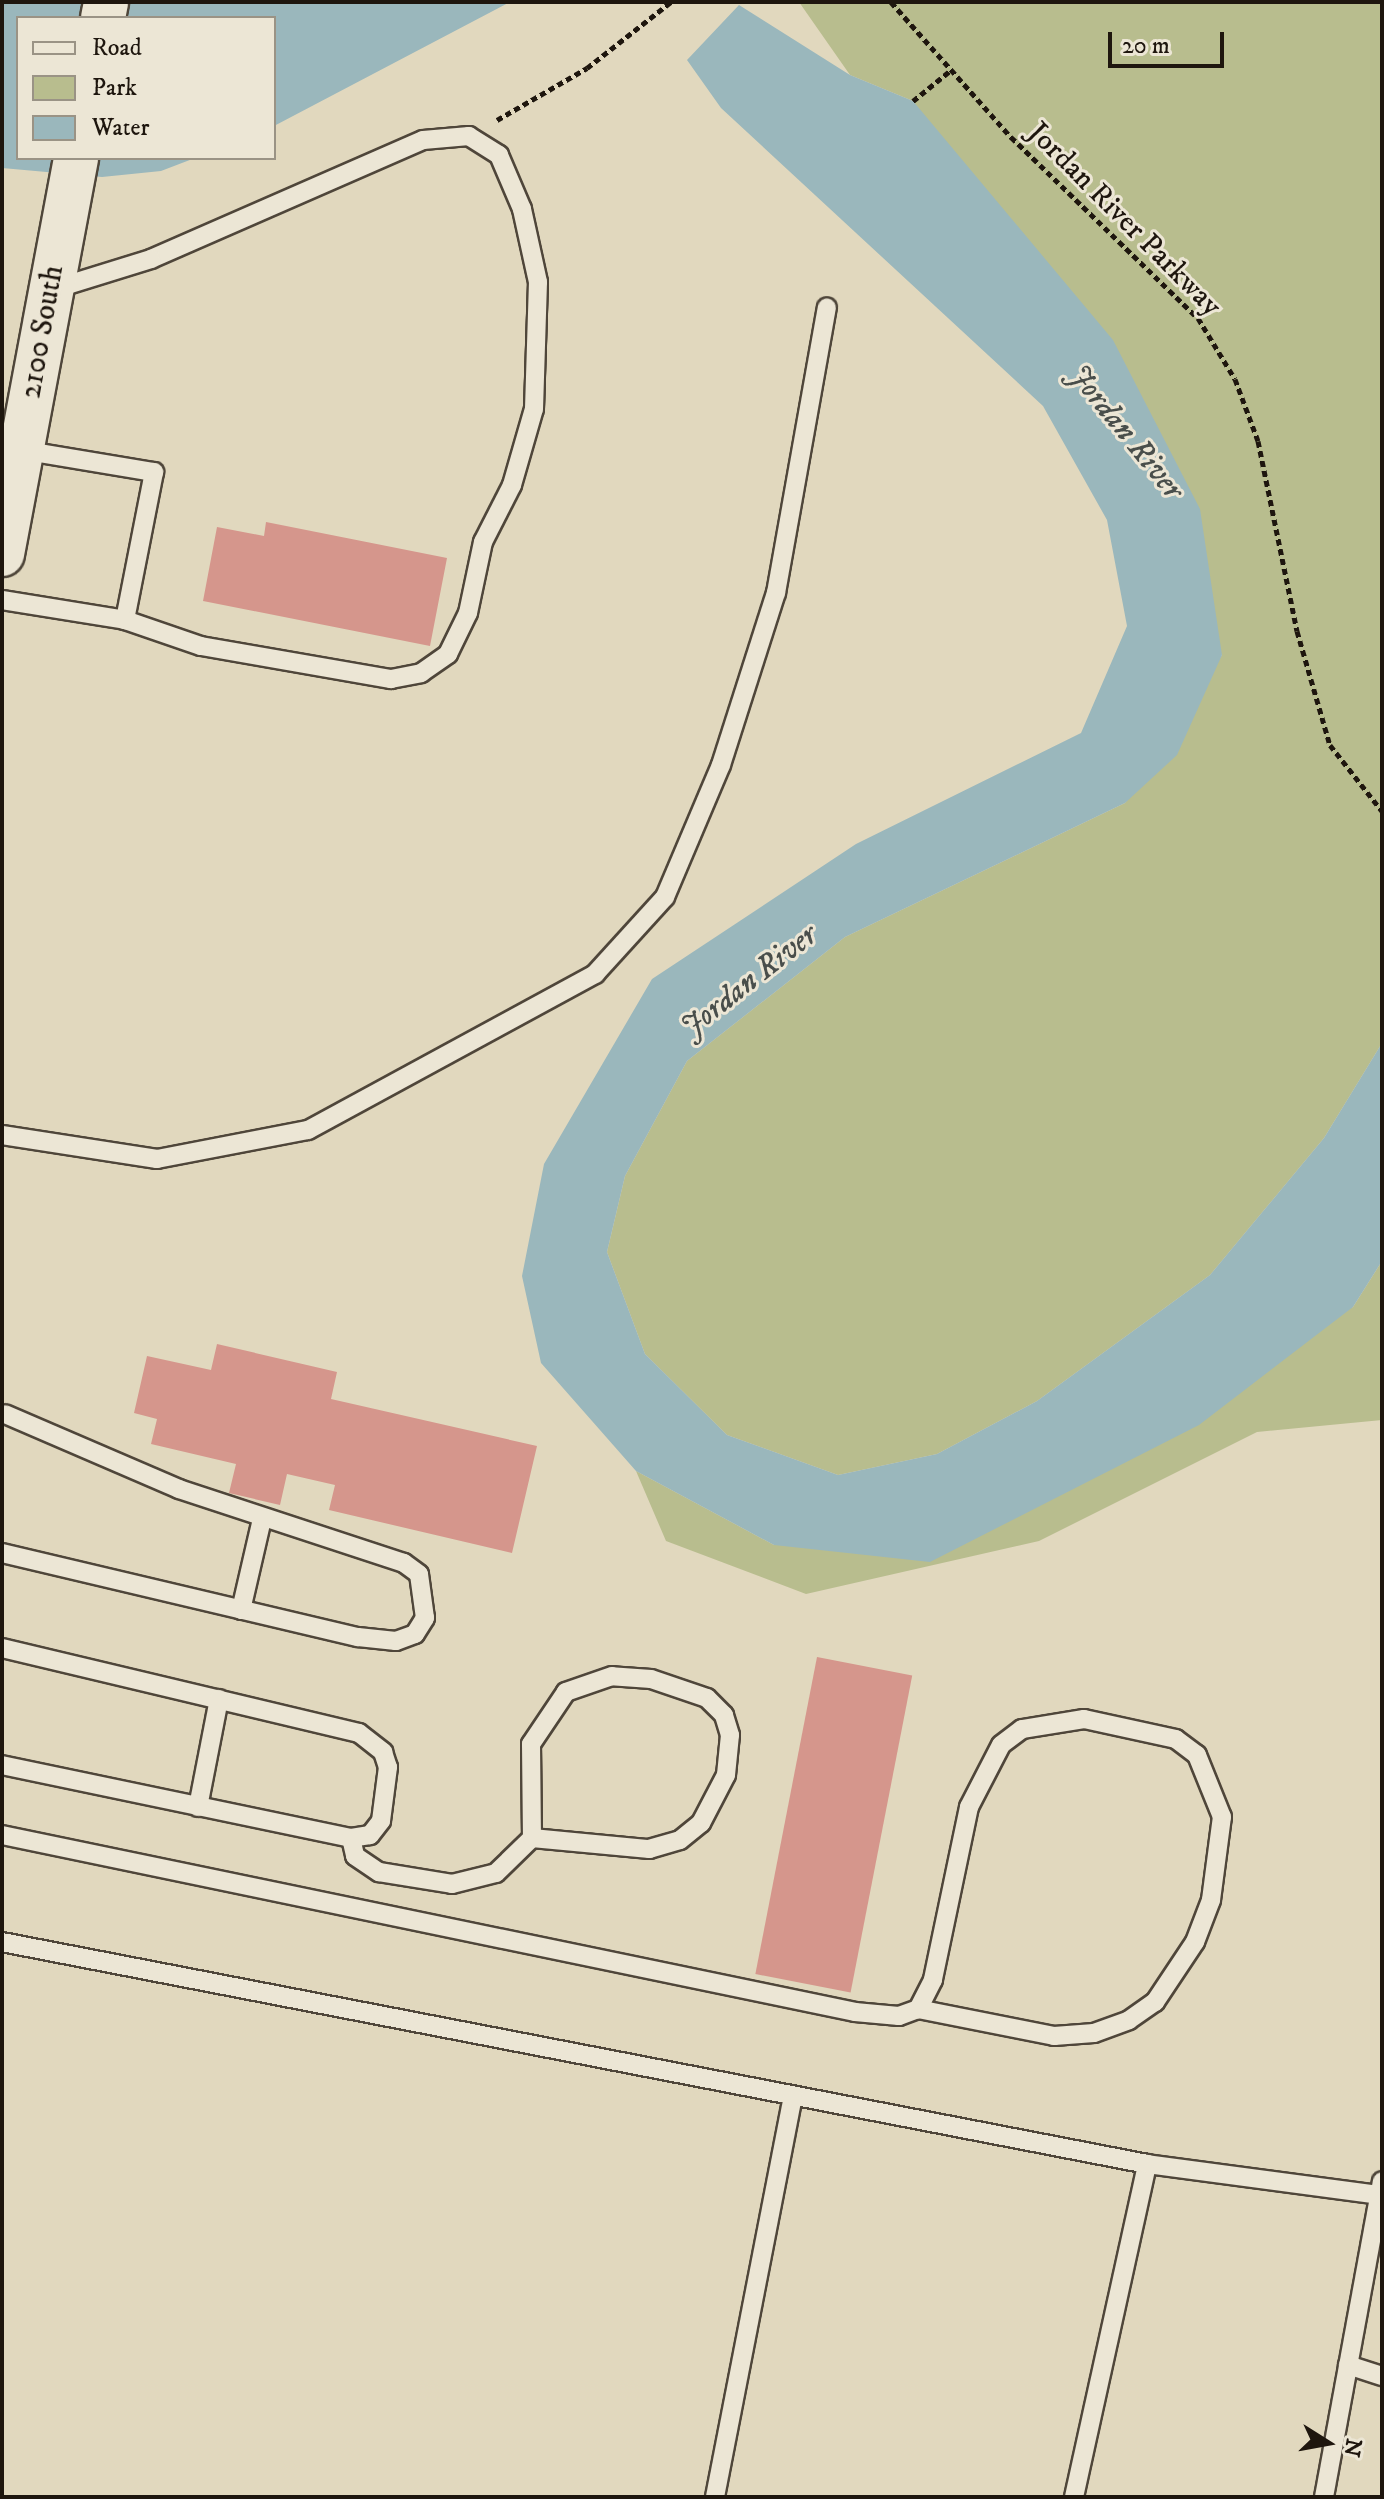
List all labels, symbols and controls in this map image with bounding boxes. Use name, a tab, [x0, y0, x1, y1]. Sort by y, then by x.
legend	[16, 16, 276, 160]
scale bar	[1112, 16, 1228, 66]
text: 20 m	[1122, 31, 1170, 61]
text: Road	[92, 33, 142, 63]
text: Park	[92, 73, 137, 103]
text: Water	[92, 113, 149, 143]
street label: Jordan River Parkway	[1020, 116, 1228, 324]
street label: 2100 South	[14, 263, 72, 401]
water label: Jordan River	[1059, 356, 1191, 508]
water label: Jordan River	[673, 917, 825, 1047]
north arrow	[1288, 2403, 1368, 2483]
text: N	[1337, 2436, 1367, 2459]

